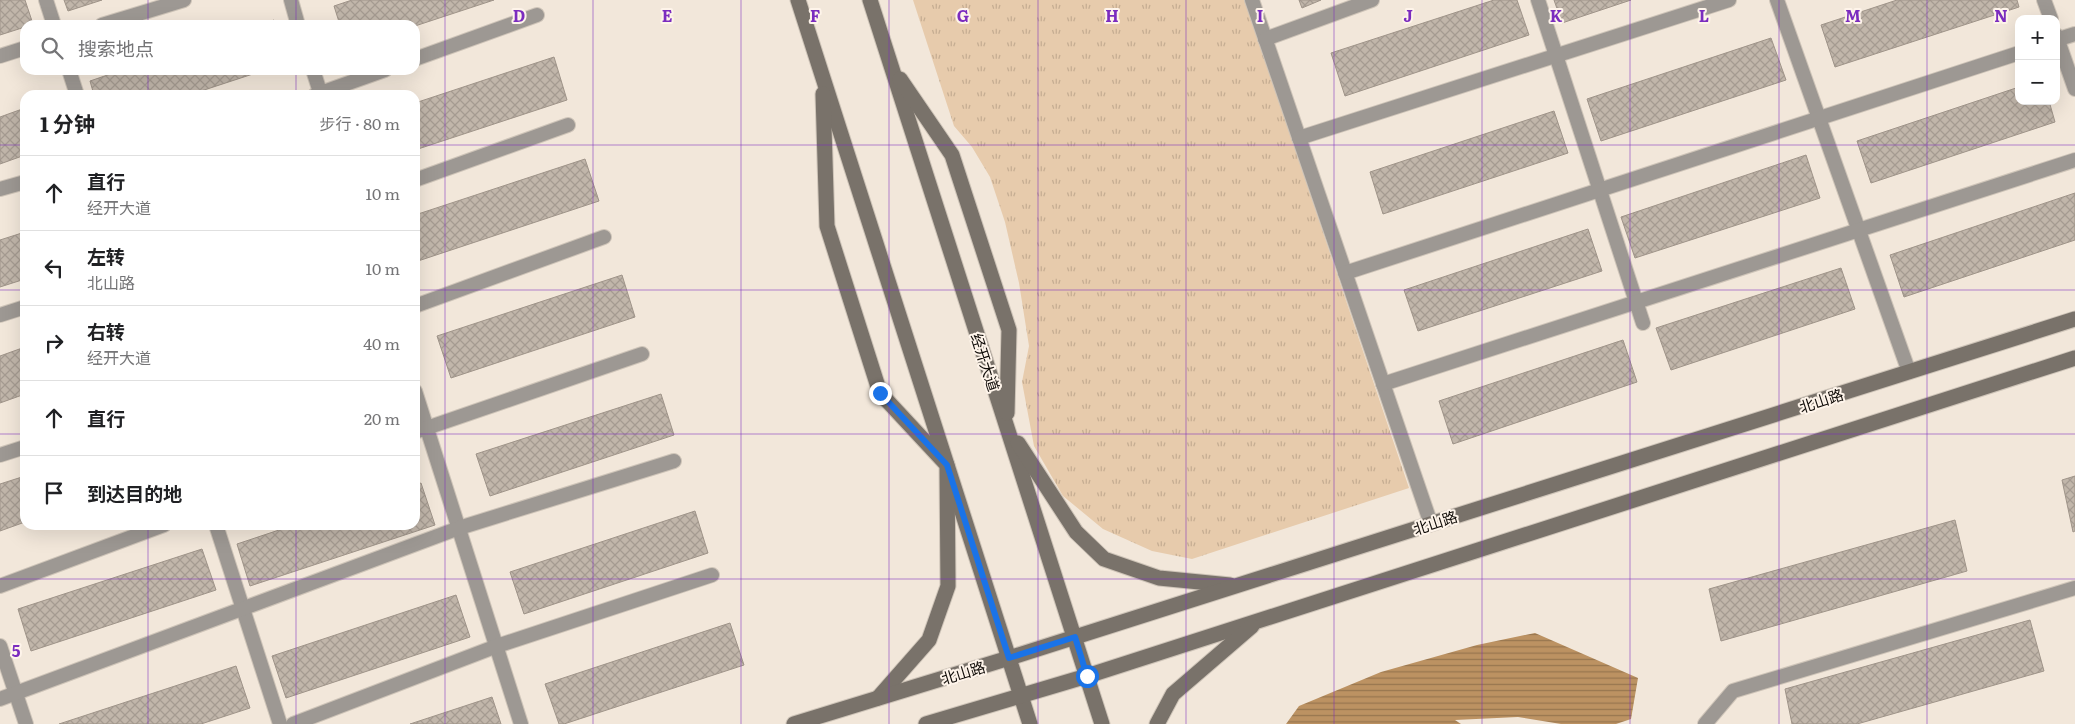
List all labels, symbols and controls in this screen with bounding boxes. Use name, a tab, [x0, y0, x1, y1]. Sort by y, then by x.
text: D	[513, 3, 525, 27]
text: E	[662, 3, 673, 27]
text: F	[810, 3, 820, 27]
text: G	[957, 3, 969, 27]
text: H	[1105, 3, 1119, 27]
text: I	[1257, 3, 1263, 27]
text: J	[1403, 3, 1413, 27]
text: K	[1550, 3, 1563, 27]
text: L	[1699, 3, 1709, 27]
text: M	[1845, 3, 1861, 27]
text: N	[1994, 3, 2008, 27]
map controls	[2015, 15, 2060, 105]
button: +	[2015, 15, 2060, 60]
search box	[20, 20, 420, 75]
icon: search	[38, 34, 66, 62]
text: 搜索地点	[78, 34, 154, 62]
button: −	[2015, 60, 2060, 105]
text: 1 分钟	[40, 107, 95, 138]
text: 步行 · 80 m	[319, 111, 400, 135]
text: 直行	[87, 167, 125, 195]
icon: ahead	[40, 179, 68, 207]
text: 10 m	[366, 181, 400, 205]
text: 经开大道	[87, 195, 151, 219]
text: 左转	[87, 242, 125, 270]
icon: left	[40, 254, 68, 282]
text: 10 m	[366, 256, 400, 280]
text: 北山路	[87, 270, 135, 294]
text: 右转	[87, 317, 125, 345]
icon: right	[40, 329, 68, 357]
street label: 经开大道	[966, 330, 1006, 394]
text: 40 m	[363, 331, 400, 355]
text: 经开大道	[87, 345, 151, 369]
route end	[869, 382, 892, 405]
street label: 北山路	[1796, 382, 1846, 418]
icon: ahead	[40, 404, 68, 432]
text: 直行	[87, 404, 125, 432]
text: 20 m	[364, 406, 400, 430]
icon: arrive	[40, 479, 68, 507]
text: 到达目的地	[87, 479, 182, 507]
street label: 北山路	[1410, 504, 1460, 540]
text: 5	[12, 638, 21, 662]
street label: 北山路	[938, 654, 988, 690]
route start	[1076, 665, 1099, 688]

